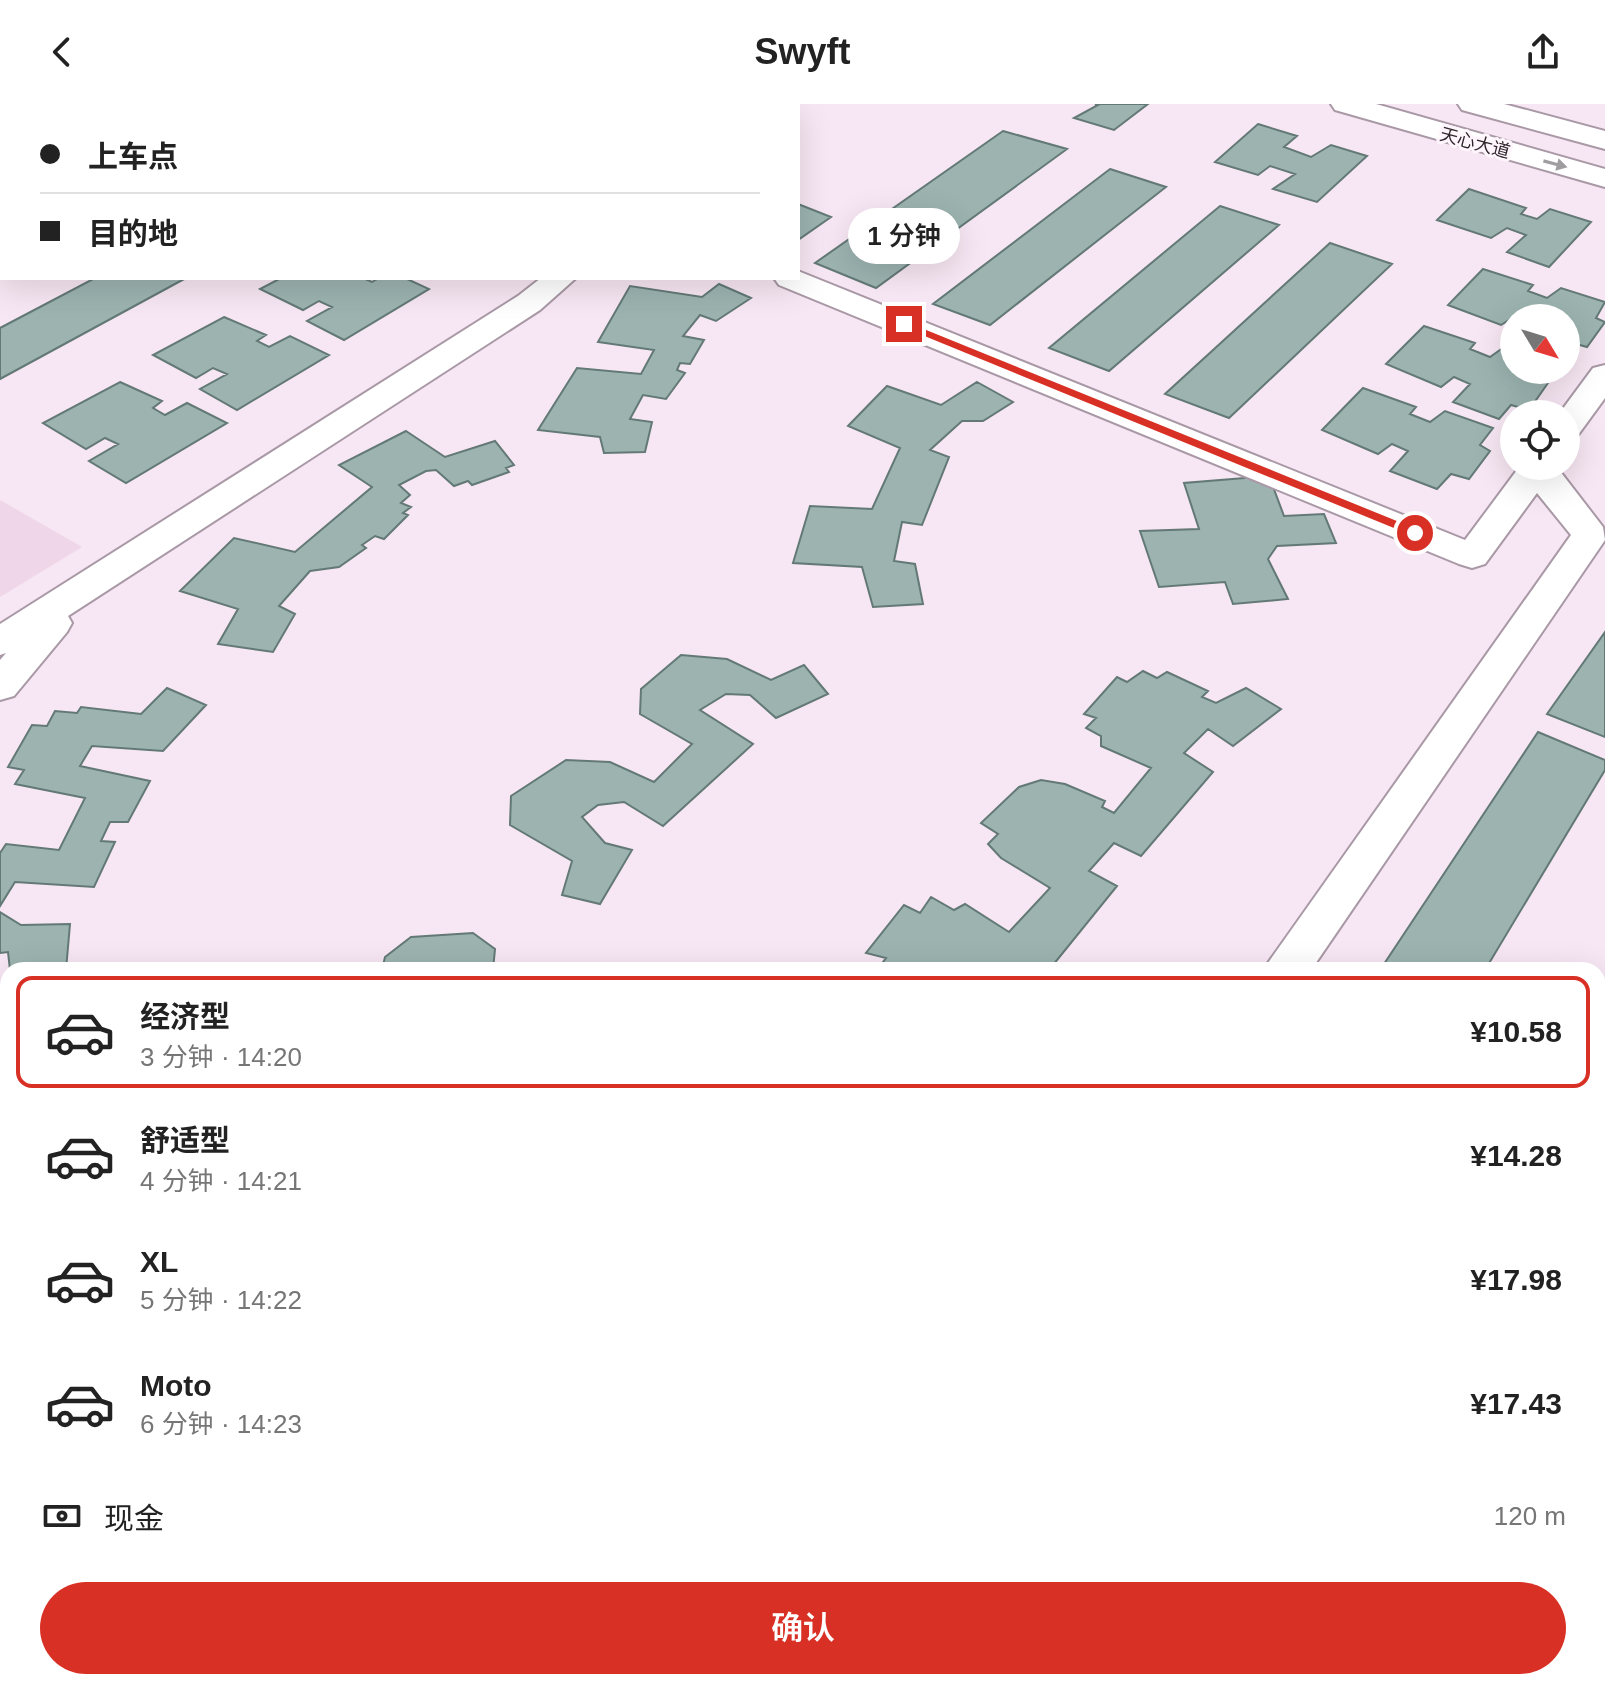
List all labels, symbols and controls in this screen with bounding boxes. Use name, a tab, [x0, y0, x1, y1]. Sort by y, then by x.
icon: back	[40, 30, 84, 74]
icon: share	[1521, 30, 1565, 74]
text: Swyft	[754, 31, 851, 72]
street label: 天心大道	[1438, 124, 1512, 162]
text: 上车点	[88, 140, 178, 173]
one-way arrow	[1542, 159, 1567, 171]
callout: 1 分钟	[848, 208, 960, 264]
text: 目的地	[88, 217, 178, 250]
text: 1 分钟	[867, 221, 941, 251]
north arrow	[1500, 304, 1580, 384]
map controls	[1500, 304, 1580, 480]
route end	[886, 306, 922, 342]
button: locate	[1500, 400, 1580, 480]
route start	[1397, 515, 1433, 551]
icon: car	[44, 996, 116, 1068]
text: 经济型	[140, 1000, 230, 1033]
text: ¥10.58	[1470, 1015, 1562, 1048]
text: 3 分钟 · 14:20	[140, 1042, 302, 1072]
icon: car	[44, 1120, 116, 1192]
text: 舒适型	[140, 1124, 230, 1157]
text: ¥14.28	[1470, 1139, 1562, 1172]
text: 4 分钟 · 14:21	[140, 1166, 302, 1196]
icon: car	[44, 1244, 116, 1316]
text: XL	[140, 1245, 178, 1278]
text: ¥17.98	[1470, 1263, 1562, 1296]
text: 5 分钟 · 14:22	[140, 1285, 302, 1315]
icon: car	[44, 1368, 116, 1440]
text: Moto	[140, 1369, 212, 1402]
text: ¥17.43	[1470, 1387, 1562, 1420]
text: 6 分钟 · 14:23	[140, 1409, 302, 1439]
icon: cash	[40, 1494, 84, 1538]
text: 120 m	[1494, 1501, 1566, 1531]
text: 现金	[104, 1502, 164, 1535]
button: 确认	[40, 1582, 1566, 1674]

